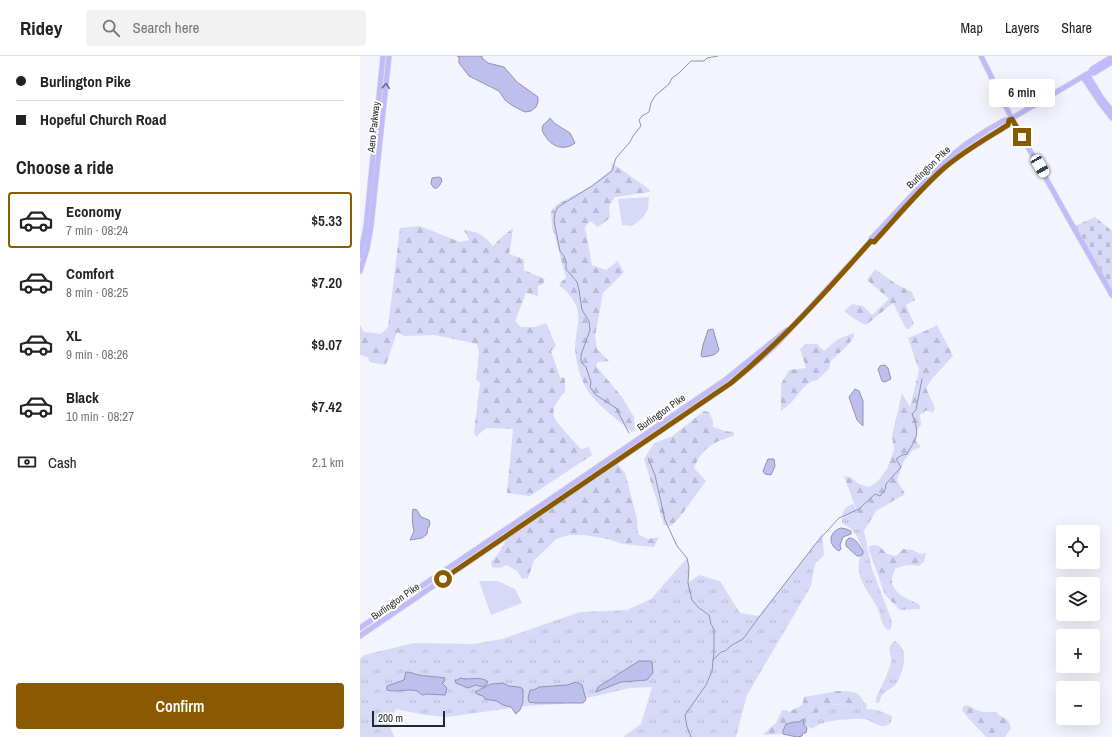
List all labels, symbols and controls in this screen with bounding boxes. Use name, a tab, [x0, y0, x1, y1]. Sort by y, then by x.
search box	[86, 10, 366, 46]
text: Ridey	[20, 15, 62, 41]
icon: search	[100, 17, 122, 39]
text: Search here	[132, 17, 199, 38]
text: Map	[961, 19, 983, 37]
text: Layers	[1005, 19, 1039, 37]
text: Share	[1061, 19, 1092, 37]
text: Burlington Pike	[40, 71, 131, 92]
callout: 6 min	[989, 79, 1055, 107]
one-way arrow	[381, 83, 390, 89]
text: 6 min	[1008, 84, 1036, 101]
street label: Aero Parkway	[364, 100, 383, 154]
text: Hopeful Church Road	[40, 109, 166, 130]
route end	[1013, 128, 1031, 146]
street label: Burlington Pike	[904, 143, 953, 192]
car	[1029, 153, 1051, 179]
text: Choose a ride	[16, 155, 114, 180]
text: Economy	[66, 201, 121, 222]
icon: car	[18, 202, 54, 238]
text: $5.33	[311, 210, 342, 231]
text: 7 min · 08:24	[66, 222, 128, 239]
text: Comfort	[66, 263, 114, 284]
icon: car	[18, 264, 54, 300]
text: $7.20	[311, 272, 342, 293]
text: 8 min · 08:25	[66, 284, 128, 301]
text: XL	[66, 325, 82, 346]
icon: car	[18, 326, 54, 362]
text: $9.07	[311, 334, 342, 355]
text: 9 min · 08:26	[66, 346, 128, 363]
text: Black	[66, 387, 99, 408]
icon: car	[18, 388, 54, 424]
street label: Burlington Pike	[635, 391, 688, 434]
text: $7.42	[311, 396, 342, 417]
text: 10 min · 08:27	[66, 408, 134, 425]
icon: cash	[16, 451, 38, 473]
text: Cash	[48, 452, 77, 473]
text: 2.1 km	[312, 454, 344, 471]
map controls	[1056, 525, 1100, 725]
button: locate	[1056, 525, 1100, 569]
route start	[434, 570, 452, 588]
button: layers	[1056, 577, 1100, 621]
street label: Burlington Pike	[369, 580, 422, 623]
button: +	[1056, 629, 1100, 673]
button: −	[1056, 681, 1100, 725]
button: Confirm	[16, 683, 344, 729]
scale bar	[372, 709, 445, 728]
text: 200 m	[378, 711, 403, 725]

